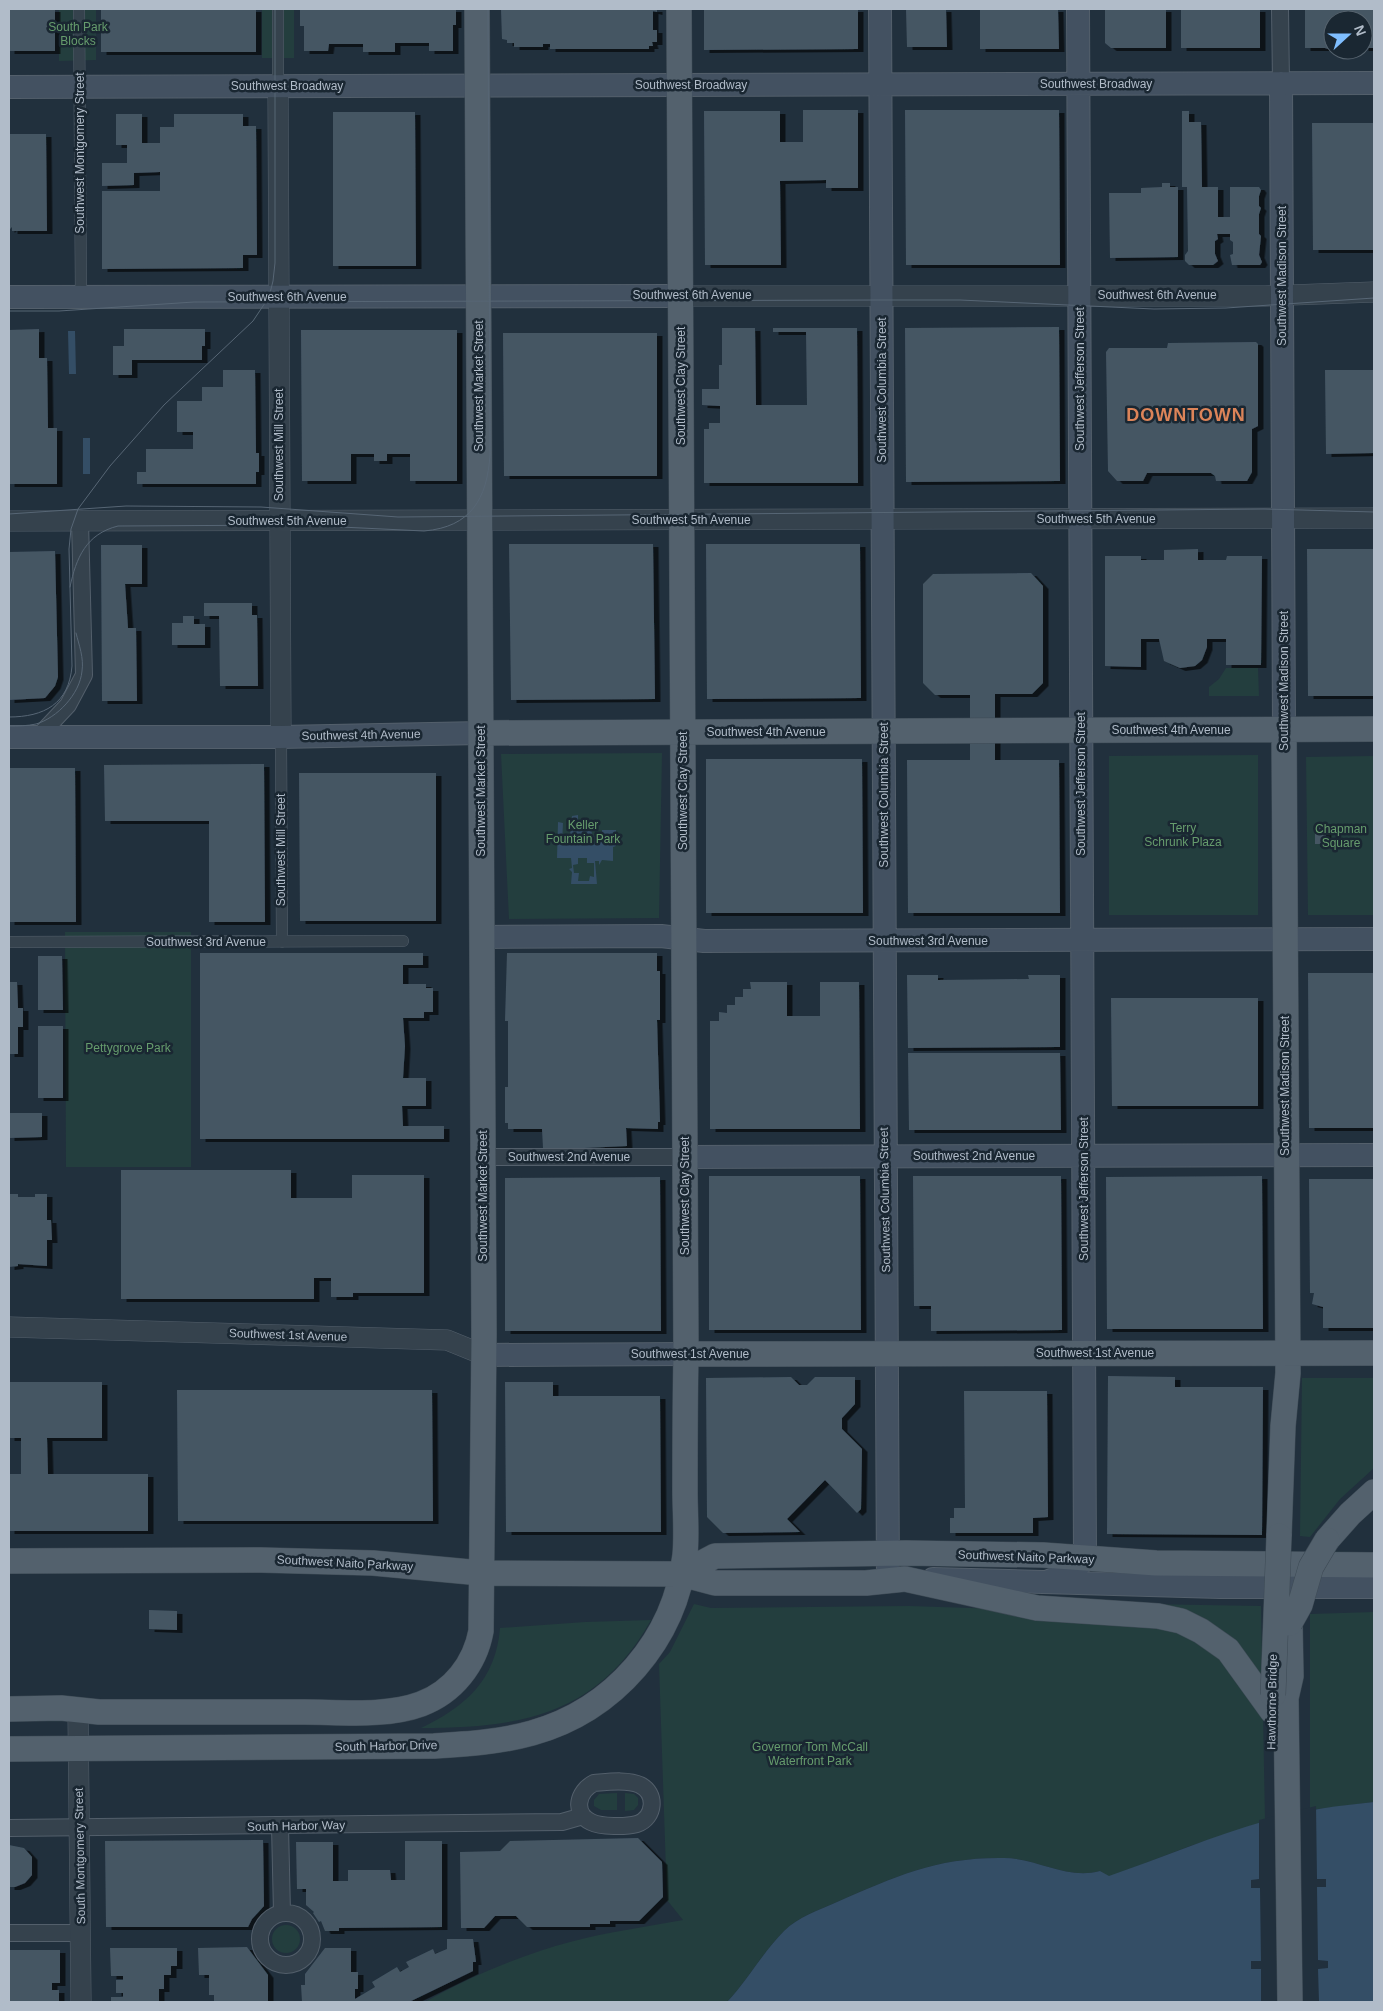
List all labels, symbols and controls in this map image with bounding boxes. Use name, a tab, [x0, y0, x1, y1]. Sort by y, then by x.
north arrow	[1323, 10, 1373, 60]
park label: South Park Blocks	[48, 20, 109, 48]
text: N	[1351, 23, 1369, 38]
street label: Southwest Montgomery Street	[73, 72, 87, 234]
street label: Southwest Broadway	[1040, 77, 1152, 91]
street label: Southwest Broadway	[635, 78, 747, 92]
street label: Southwest Broadway	[231, 79, 343, 93]
street label: Southwest Madison Street	[1275, 205, 1289, 346]
street label: Southwest 6th Avenue	[632, 288, 752, 302]
street label: Southwest 6th Avenue	[1097, 288, 1217, 302]
street label: Southwest 6th Avenue	[227, 290, 347, 304]
street label: Southwest Jefferson Street	[1073, 306, 1087, 451]
street label: Southwest Columbia Street	[875, 317, 889, 463]
street label: Southwest Market Street	[472, 320, 486, 452]
street label: Southwest Clay Street	[674, 326, 688, 445]
street label: Southwest Mill Street	[272, 388, 286, 501]
district label: DOWNTOWN	[1126, 405, 1246, 425]
street label: Southwest 5th Avenue	[1036, 512, 1156, 526]
street label: Southwest 5th Avenue	[631, 513, 751, 527]
street label: Southwest 5th Avenue	[227, 514, 347, 528]
street label: Southwest Madison Street	[1277, 610, 1291, 751]
street label: Southwest Jefferson Street	[1074, 711, 1088, 856]
street label: Southwest Columbia Street	[877, 722, 891, 868]
street label: Southwest 4th Avenue	[1111, 723, 1231, 737]
street label: Southwest Market Street	[474, 725, 488, 857]
street label: Southwest 4th Avenue	[706, 725, 826, 739]
street label: Southwest 4th Avenue	[301, 727, 421, 743]
street label: Southwest Clay Street	[676, 731, 690, 850]
street label: Southwest Mill Street	[274, 793, 288, 906]
park label: Keller Fountain Park	[546, 818, 621, 846]
park label: Terry Schrunk Plaza	[1144, 821, 1222, 849]
park label: Chapman Square	[1315, 822, 1367, 850]
street label: Southwest 3rd Avenue	[868, 934, 988, 948]
street label: Southwest 3rd Avenue	[146, 935, 266, 949]
street label: Southwest Madison Street	[1278, 1015, 1292, 1156]
park label: Pettygrove Park	[85, 1041, 172, 1055]
street label: Southwest Jefferson Street	[1077, 1116, 1091, 1261]
street label: Southwest Columbia Street	[877, 1127, 893, 1273]
street label: Southwest Market Street	[476, 1130, 490, 1262]
street label: Southwest Clay Street	[678, 1136, 692, 1255]
street label: Southwest 2nd Avenue	[913, 1149, 1036, 1163]
street label: Southwest 2nd Avenue	[508, 1150, 631, 1164]
street label: Southwest 1st Avenue	[229, 1326, 348, 1344]
street label: Southwest 1st Avenue	[1036, 1346, 1155, 1360]
street label: Southwest 1st Avenue	[631, 1347, 750, 1361]
street label: Southwest Naito Parkway	[957, 1548, 1095, 1566]
street label: Southwest Naito Parkway	[276, 1552, 414, 1574]
street label: Hawthorne Bridge	[1264, 1654, 1280, 1750]
street label: South Harbor Drive	[335, 1738, 438, 1754]
park label: Governor Tom McCall Waterfront Park	[752, 1740, 868, 1768]
street label: South Montgomery Street	[72, 1787, 88, 1924]
street label: South Harbor Way	[247, 1818, 345, 1834]

